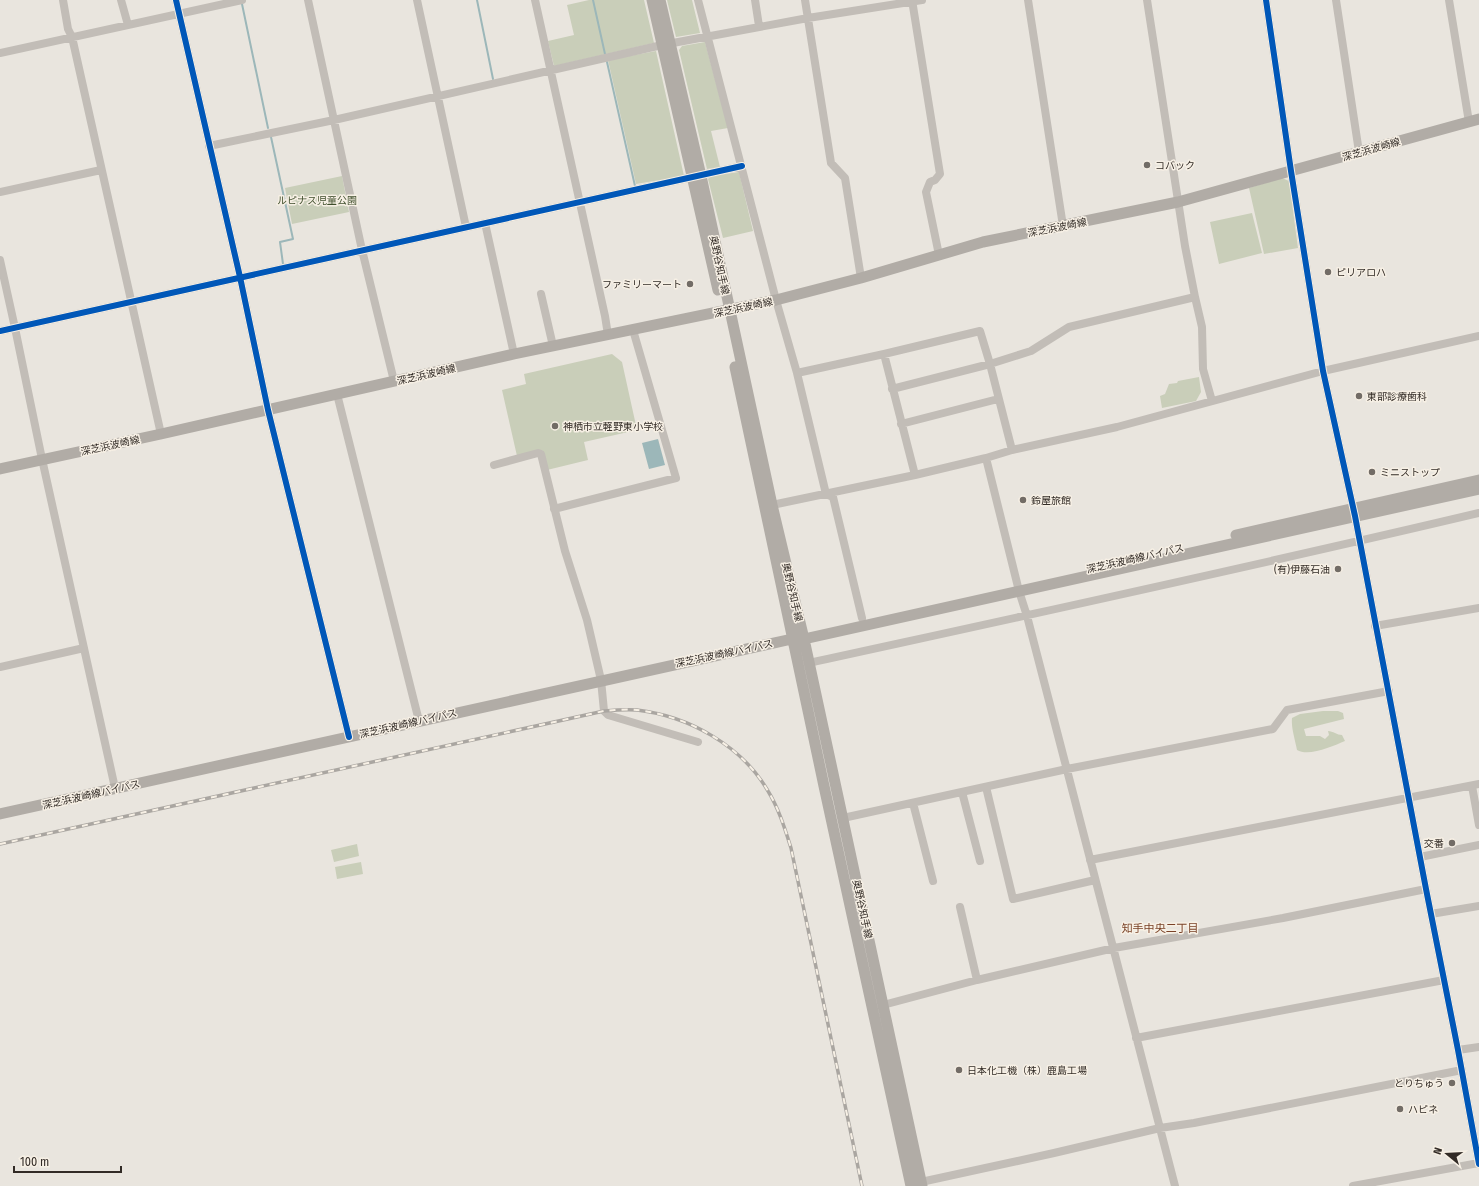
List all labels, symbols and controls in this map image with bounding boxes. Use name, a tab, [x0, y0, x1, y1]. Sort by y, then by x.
street label: 深芝浜波崎線	[1341, 136, 1402, 164]
marker: コバック	[1142, 160, 1152, 170]
place label: コバック	[1155, 160, 1195, 172]
park label: ルピナス児童公園	[277, 195, 357, 207]
street label: 深芝浜波崎線	[1027, 216, 1088, 240]
street label: 奥野谷知手線	[707, 235, 731, 296]
marker: ピリアロハ	[1323, 267, 1333, 277]
place label: ピリアロハ	[1336, 267, 1386, 279]
place label: ファミリーマート	[602, 279, 682, 291]
marker: ファミリーマート	[685, 279, 695, 289]
street label: 深芝浜波崎線	[713, 296, 774, 320]
street label: 深芝浜波崎線	[396, 362, 457, 388]
marker: 東部診療歯科	[1354, 391, 1364, 401]
place label: 東部診療歯科	[1367, 391, 1427, 403]
marker: 神栖市立軽野東小学校	[550, 421, 560, 431]
place label: 神栖市立軽野東小学校	[563, 421, 663, 433]
street label: 深芝浜波崎線	[80, 434, 141, 458]
marker: ミニストップ	[1367, 467, 1377, 477]
place label: ミニストップ	[1380, 467, 1440, 479]
marker: 鈴屋旅館	[1018, 495, 1028, 505]
place label: 鈴屋旅館	[1031, 495, 1071, 507]
street label: 深芝浜波崎線バイパス	[1085, 542, 1185, 576]
street label: 奥野谷知手線	[779, 562, 805, 623]
place label: (有)伊藤石油	[1274, 563, 1330, 576]
marker: (有)伊藤石油	[1333, 564, 1343, 574]
street label: 深芝浜波崎線バイパス	[674, 638, 774, 670]
street label: 深芝浜波崎線バイパス	[358, 707, 458, 741]
street label: 深芝浜波崎線バイパス	[41, 778, 141, 812]
place label: 交番	[1424, 838, 1444, 850]
marker: 交番	[1447, 838, 1457, 848]
street label: 奥野谷知手線	[850, 879, 874, 940]
district label: 知手中央二丁目	[1122, 922, 1199, 935]
marker: 日本化工機（株）鹿島工場	[954, 1065, 964, 1075]
place label: 日本化工機（株）鹿島工場	[967, 1065, 1087, 1077]
place label: とりちゅう	[1394, 1078, 1444, 1090]
marker: とりちゅう	[1447, 1078, 1457, 1088]
marker: ハピネ	[1395, 1104, 1405, 1114]
place label: ハピネ	[1408, 1104, 1438, 1116]
north arrow	[1427, 1134, 1467, 1174]
text: N	[1431, 1146, 1445, 1156]
scale bar	[14, 1148, 121, 1174]
text: 100 m	[20, 1155, 49, 1169]

